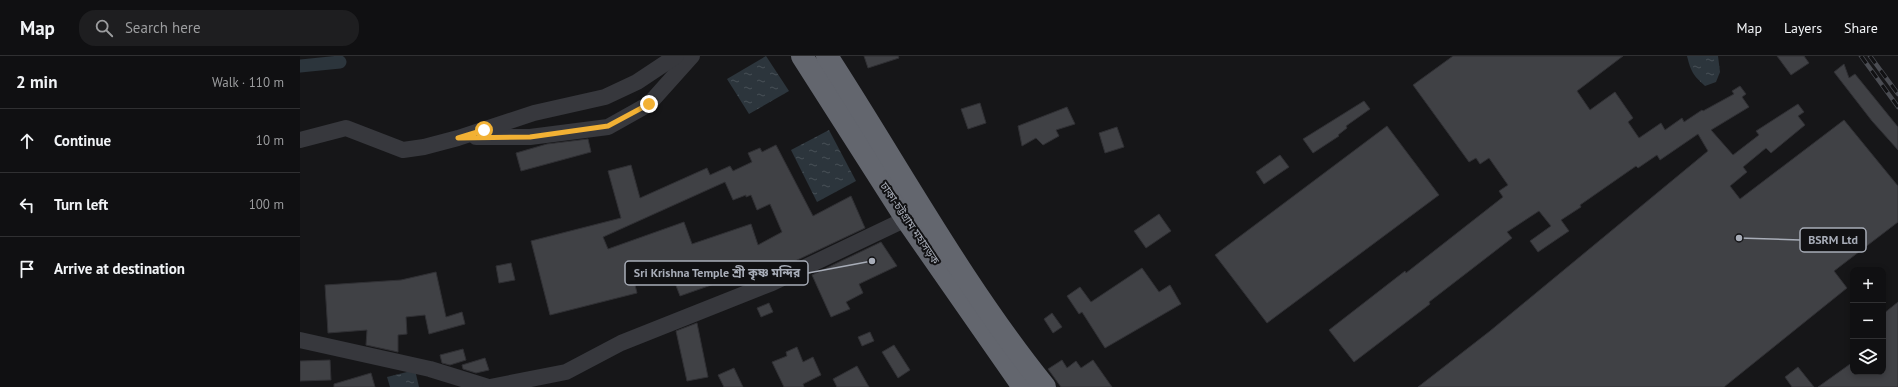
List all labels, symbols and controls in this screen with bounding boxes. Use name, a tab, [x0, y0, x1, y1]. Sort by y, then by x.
search box	[79, 10, 359, 46]
text: Map	[20, 16, 55, 40]
icon: search	[93, 17, 115, 39]
text: Search here	[125, 18, 201, 37]
text: Map	[1736, 19, 1762, 37]
text: Layers	[1784, 19, 1822, 37]
text: Share	[1844, 19, 1878, 37]
text: 2 min	[16, 71, 57, 93]
text: Walk · 110 m	[212, 74, 284, 91]
route end	[640, 95, 658, 113]
route start	[475, 121, 493, 139]
icon: ahead	[16, 130, 38, 152]
text: Continue	[54, 131, 111, 150]
text: 10 m	[256, 132, 284, 149]
street label: ঢাকা-চট্টগ্রাম মহাসড়ক	[877, 178, 943, 267]
icon: left	[16, 194, 38, 216]
text: Turn left	[54, 195, 108, 214]
text: 100 m	[249, 196, 284, 213]
callout: BSRM Ltd	[1800, 228, 1866, 252]
text: BSRM Ltd	[1808, 232, 1858, 247]
icon: arrive	[16, 258, 38, 280]
text: Arrive at destination	[54, 259, 185, 278]
callout: Sri Krishna Temple শ্রী কৃষ্ণ মন্দির	[625, 261, 808, 285]
text: Sri Krishna Temple শ্রী কৃষ্ণ মন্দির	[634, 265, 801, 281]
map controls	[1850, 267, 1886, 375]
button: +	[1850, 267, 1886, 303]
button: −	[1850, 303, 1886, 339]
button: layers	[1850, 339, 1886, 375]

